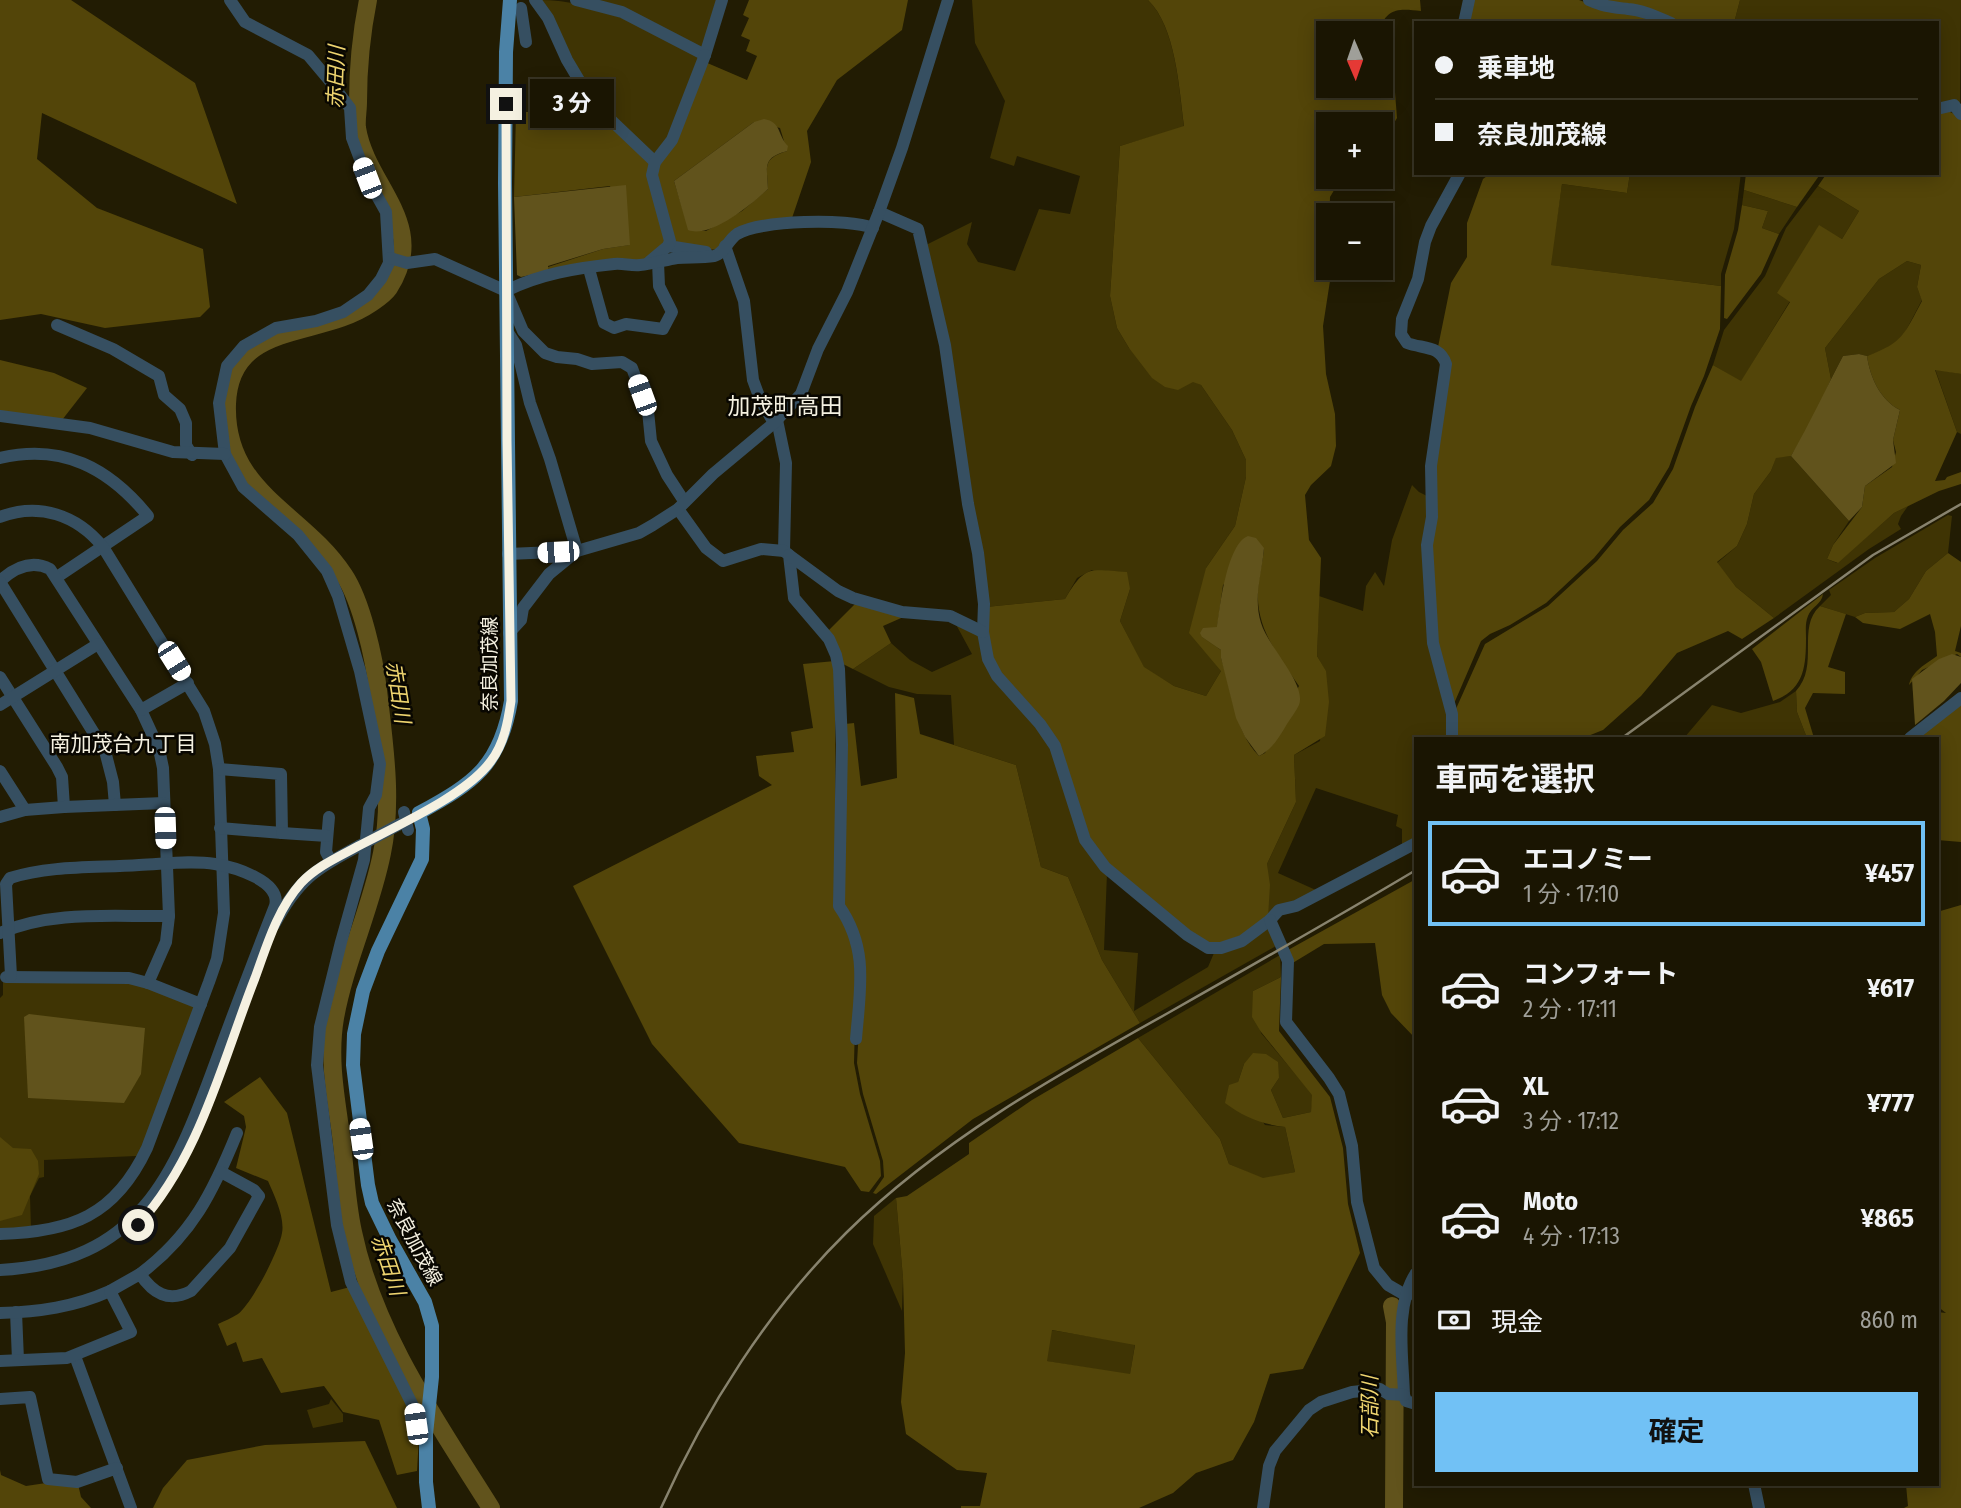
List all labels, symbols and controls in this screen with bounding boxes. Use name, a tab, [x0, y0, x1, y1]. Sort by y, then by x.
north arrow	[1316, 21, 1393, 98]
map controls	[1316, 21, 1393, 280]
water label: 赤田川	[322, 43, 350, 109]
text: 乗車地	[1477, 53, 1555, 84]
callout: 3 分	[530, 80, 614, 128]
route end	[490, 88, 522, 120]
text: 3 分	[553, 89, 591, 117]
button: +	[1316, 112, 1393, 189]
text: 奈良加茂線	[1477, 120, 1607, 151]
car	[350, 155, 385, 201]
button: −	[1316, 203, 1393, 280]
car	[625, 372, 660, 418]
district label: 加茂町高田	[728, 392, 843, 420]
car	[537, 540, 580, 564]
street label: 奈良加茂線	[478, 616, 501, 712]
car	[154, 638, 195, 684]
water label: 赤田川	[380, 659, 416, 727]
district label: 南加茂台九丁目	[50, 731, 197, 757]
text: 車両を選択	[1435, 760, 1595, 798]
car	[154, 807, 177, 849]
icon: car	[1439, 842, 1502, 905]
text: エコノミー	[1523, 844, 1653, 875]
text: ¥457	[1865, 858, 1914, 889]
text: 1 分 · 17:10	[1523, 880, 1619, 908]
icon: car	[1439, 957, 1502, 1020]
text: コンフォート	[1523, 959, 1678, 990]
text: ¥617	[1867, 973, 1914, 1004]
text: 2 分 · 17:11	[1523, 995, 1617, 1023]
text: XL	[1523, 1071, 1549, 1102]
icon: car	[1439, 1072, 1502, 1135]
text: ¥777	[1867, 1088, 1914, 1119]
text: 3 分 · 17:12	[1523, 1107, 1619, 1135]
car	[348, 1117, 375, 1161]
text: Moto	[1523, 1186, 1578, 1217]
icon: car	[1439, 1187, 1502, 1250]
street label: 奈良加茂線	[382, 1195, 447, 1290]
text: ¥865	[1861, 1203, 1914, 1234]
route start	[122, 1209, 154, 1241]
text: 4 分 · 17:13	[1523, 1222, 1620, 1250]
water label: 赤田川	[365, 1231, 411, 1301]
icon: cash	[1435, 1301, 1473, 1339]
text: 860 m	[1860, 1306, 1918, 1334]
text: 現金	[1491, 1307, 1543, 1338]
water label: 石部川	[1357, 1374, 1383, 1439]
button: 確定	[1435, 1392, 1918, 1472]
car	[403, 1402, 430, 1446]

